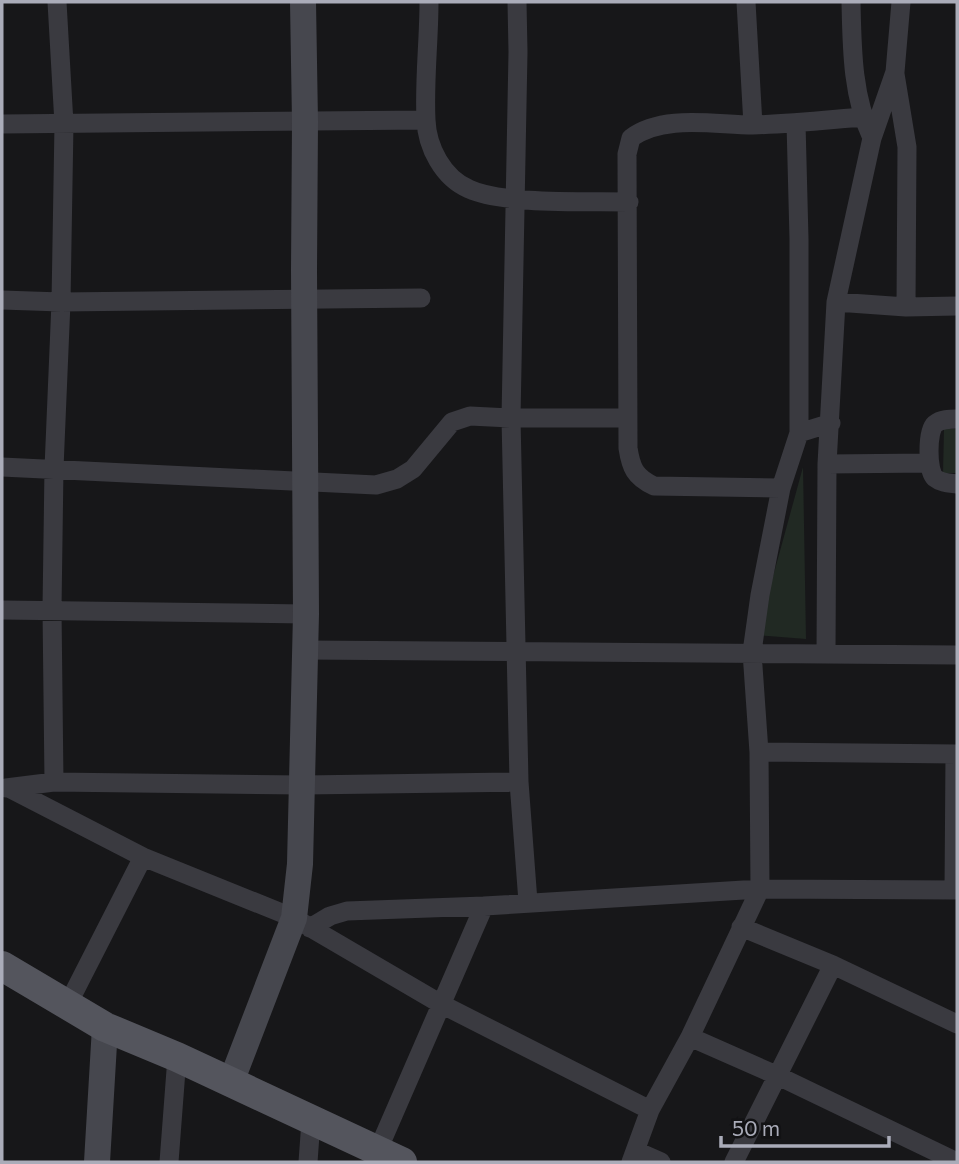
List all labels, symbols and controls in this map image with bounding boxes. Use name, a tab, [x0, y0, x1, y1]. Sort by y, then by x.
scale bar	[721, 1104, 889, 1148]
text: 50 m	[732, 1115, 780, 1140]

